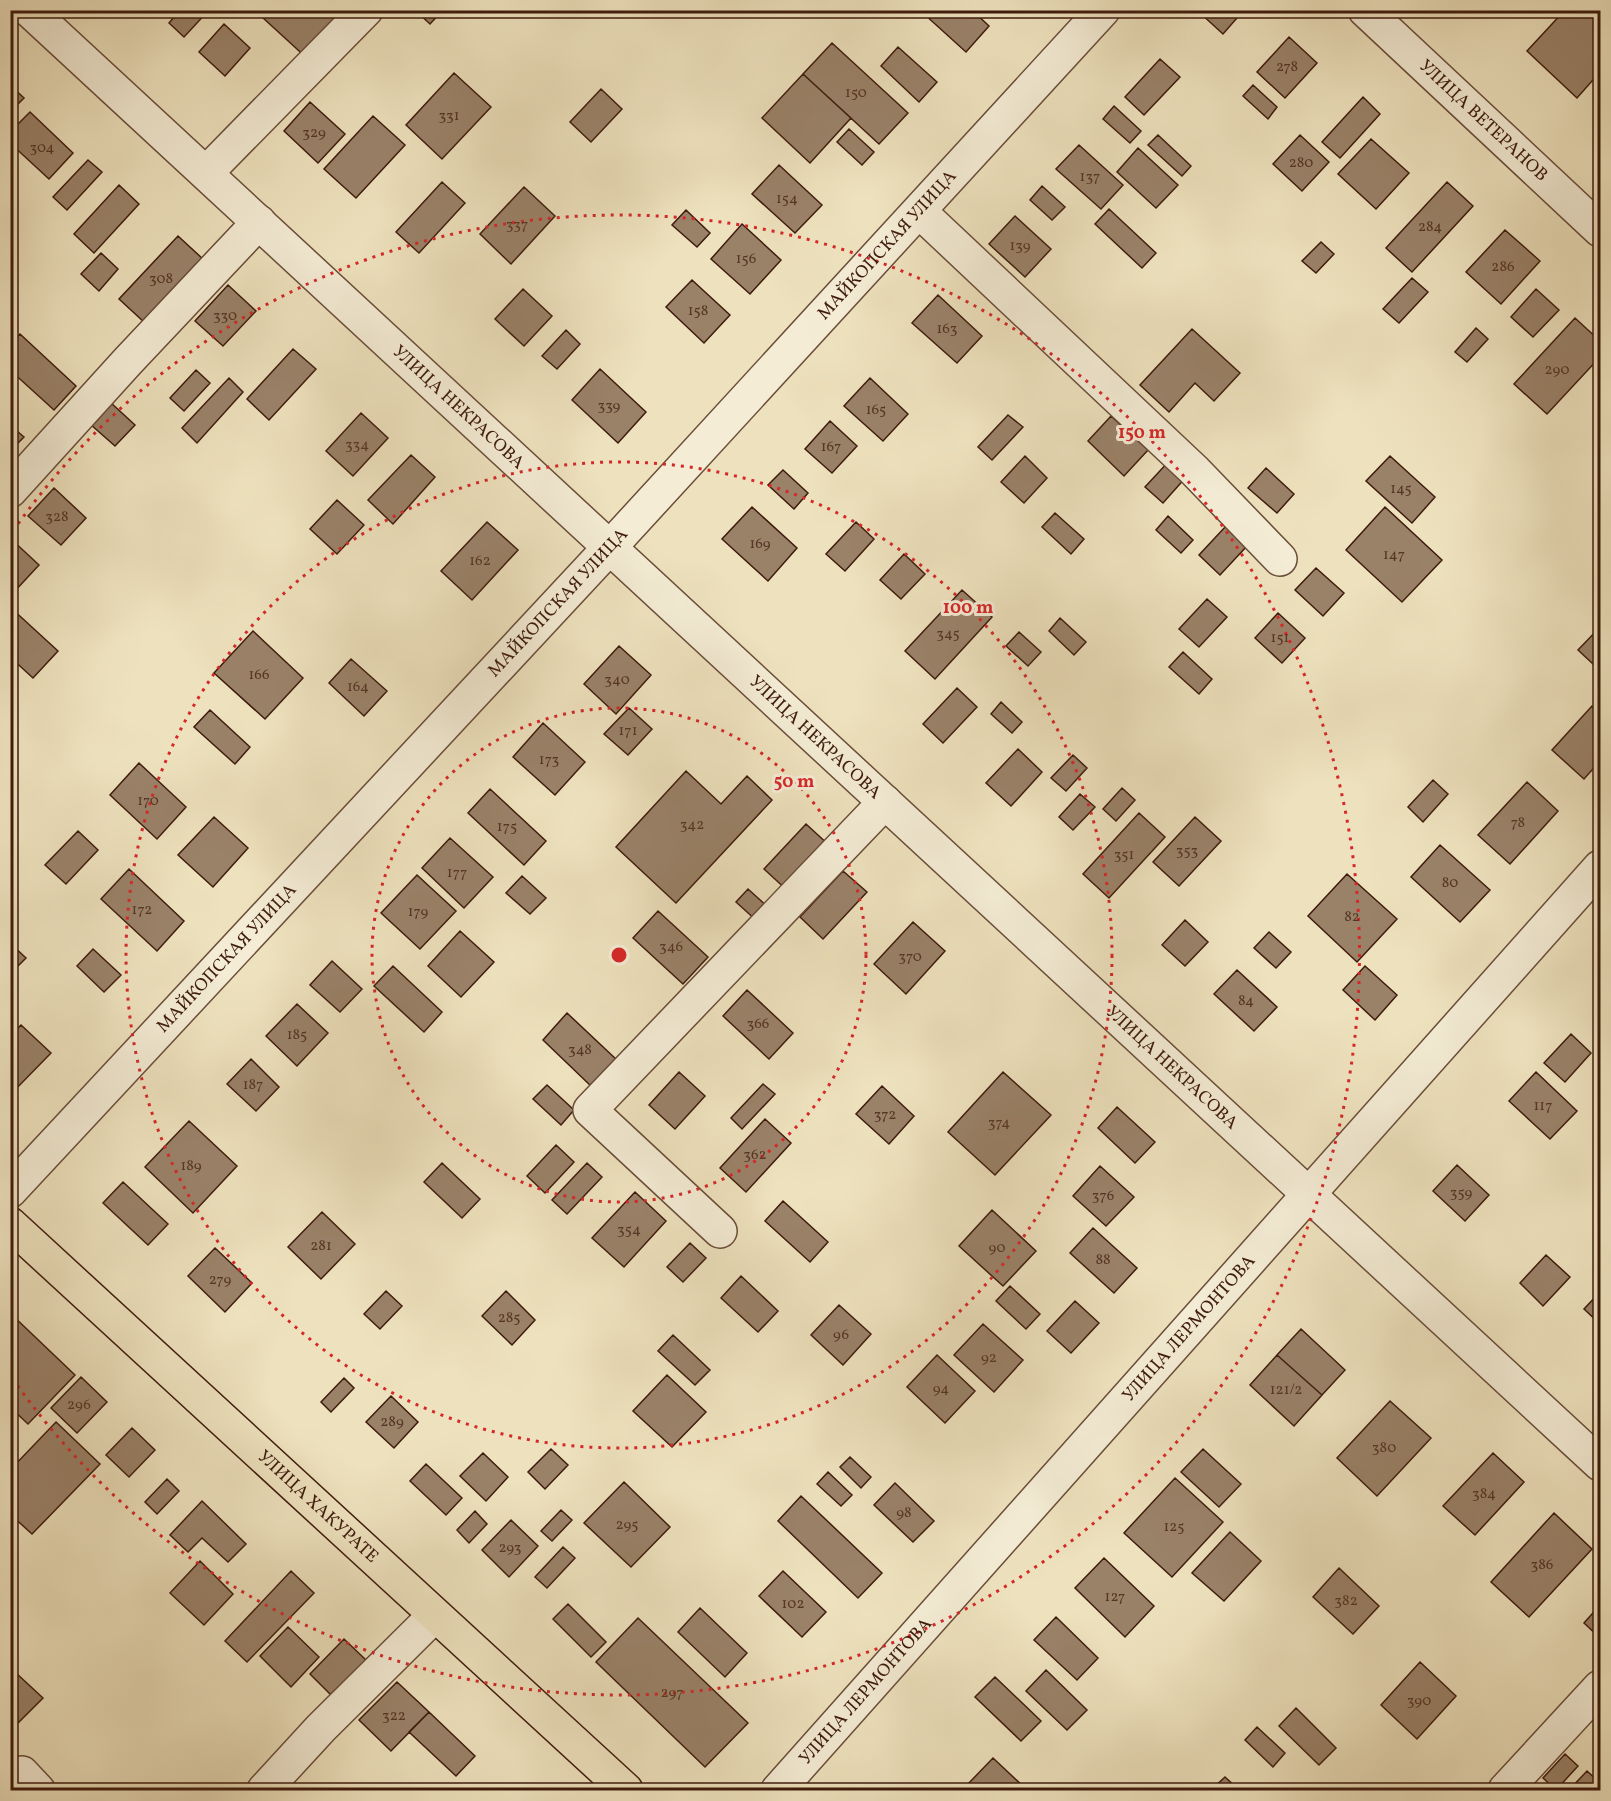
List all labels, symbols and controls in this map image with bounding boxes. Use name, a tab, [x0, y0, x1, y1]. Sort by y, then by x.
street label: УЛИЦА ВЕТЕРАНОВ	[1413, 54, 1553, 187]
house number: 278	[1276, 57, 1298, 78]
house number: 150	[845, 83, 867, 104]
house number: 331	[438, 106, 460, 127]
house number: 329	[302, 123, 326, 144]
house number: 304	[30, 138, 55, 159]
house number: 280	[1289, 153, 1313, 174]
street label: МАЙКОПСКАЯ УЛИЦА	[812, 164, 963, 326]
house number: 137	[1080, 167, 1100, 188]
house number: 154	[776, 189, 798, 210]
house number: 337	[506, 215, 528, 236]
house number: 284	[1418, 217, 1442, 238]
house number: 139	[1009, 236, 1031, 257]
house number: 156	[736, 249, 756, 270]
house number: 286	[1491, 257, 1515, 278]
house number: 308	[149, 269, 173, 290]
house number: 158	[688, 301, 708, 322]
house number: 330	[213, 306, 237, 327]
house number: 163	[937, 319, 957, 340]
street label: УЛИЦА НЕКРАСОВА	[387, 340, 530, 475]
house number: 290	[1544, 360, 1570, 381]
house number: 339	[598, 396, 621, 417]
house number: 165	[866, 400, 886, 421]
text: 150 m	[1118, 421, 1166, 446]
house number: 334	[345, 435, 369, 456]
house number: 167	[821, 437, 841, 458]
house number: 145	[1390, 479, 1412, 500]
house number: 328	[45, 507, 69, 528]
street label: МАЙКОПСКАЯ УЛИЦА	[482, 522, 634, 683]
house number: 169	[749, 534, 771, 555]
house number: 147	[1383, 545, 1405, 566]
house number: 162	[469, 551, 491, 572]
text: 100 m	[943, 596, 993, 621]
house number: 345	[936, 624, 960, 645]
house number: 151	[1271, 628, 1289, 649]
house number: 166	[248, 665, 270, 686]
house number: 340	[604, 670, 630, 691]
street label: УЛИЦА НЕКРАСОВА	[743, 670, 887, 805]
house number: 164	[347, 677, 369, 698]
house number: 171	[619, 721, 637, 742]
house number: 173	[539, 750, 559, 771]
text: 50 m	[774, 770, 814, 795]
house number: 170	[137, 791, 159, 812]
house number: 78	[1511, 813, 1525, 834]
house number: 342	[680, 815, 704, 836]
house number: 175	[497, 817, 517, 838]
house number: 353	[1176, 841, 1198, 862]
house number: 351	[1114, 845, 1134, 866]
house number: 177	[447, 863, 467, 884]
house number: 80	[1442, 873, 1458, 894]
street label: МАЙКОПСКАЯ УЛИЦА	[151, 878, 303, 1038]
house number: 172	[132, 900, 152, 921]
house number: 179	[408, 902, 429, 923]
house number: 82	[1344, 907, 1360, 928]
house number: 346	[659, 937, 683, 958]
centre of rings	[609, 945, 629, 965]
house number: 370	[898, 947, 922, 968]
house number: 84	[1238, 991, 1254, 1012]
street label: УЛИЦА НЕКРАСОВА	[1100, 1000, 1244, 1136]
house number: 366	[747, 1014, 769, 1035]
house number: 185	[287, 1025, 307, 1046]
house number: 348	[568, 1040, 592, 1061]
house number: 187	[243, 1075, 263, 1096]
house number: 117	[1534, 1096, 1552, 1117]
house number: 372	[874, 1105, 896, 1126]
house number: 374	[988, 1113, 1010, 1134]
house number: 362	[743, 1145, 767, 1166]
house number: 189	[180, 1156, 202, 1177]
house number: 359	[1450, 1183, 1472, 1204]
house number: 376	[1092, 1186, 1114, 1207]
house number: 354	[617, 1220, 641, 1241]
house number: 281	[310, 1236, 332, 1257]
house number: 90	[988, 1238, 1006, 1259]
street label: УЛИЦА ЛЕРМОНТОВА	[1117, 1249, 1262, 1407]
house number: 88	[1095, 1250, 1111, 1271]
house number: 279	[209, 1270, 232, 1291]
house number: 285	[498, 1308, 520, 1329]
house number: 96	[833, 1325, 849, 1346]
house number: 92	[981, 1348, 997, 1369]
house number: 94	[933, 1379, 949, 1400]
house number: 121/2	[1270, 1380, 1302, 1401]
house number: 296	[67, 1395, 91, 1416]
house number: 289	[380, 1412, 404, 1433]
house number: 380	[1372, 1438, 1396, 1459]
street label: УЛИЦА ХАКУРАТЕ	[252, 1445, 384, 1569]
house number: 384	[1472, 1484, 1496, 1505]
house number: 98	[896, 1503, 912, 1524]
house number: 295	[616, 1515, 638, 1536]
house number: 125	[1163, 1517, 1185, 1538]
house number: 293	[498, 1538, 522, 1559]
house number: 386	[1531, 1555, 1553, 1576]
house number: 127	[1105, 1587, 1125, 1608]
house number: 382	[1334, 1591, 1358, 1612]
house number: 102	[782, 1594, 804, 1615]
street label: УЛИЦА ЛЕРМОНТОВА	[793, 1612, 938, 1770]
house number: 297	[661, 1683, 683, 1704]
house number: 390	[1407, 1691, 1431, 1712]
house number: 322	[382, 1706, 406, 1727]

